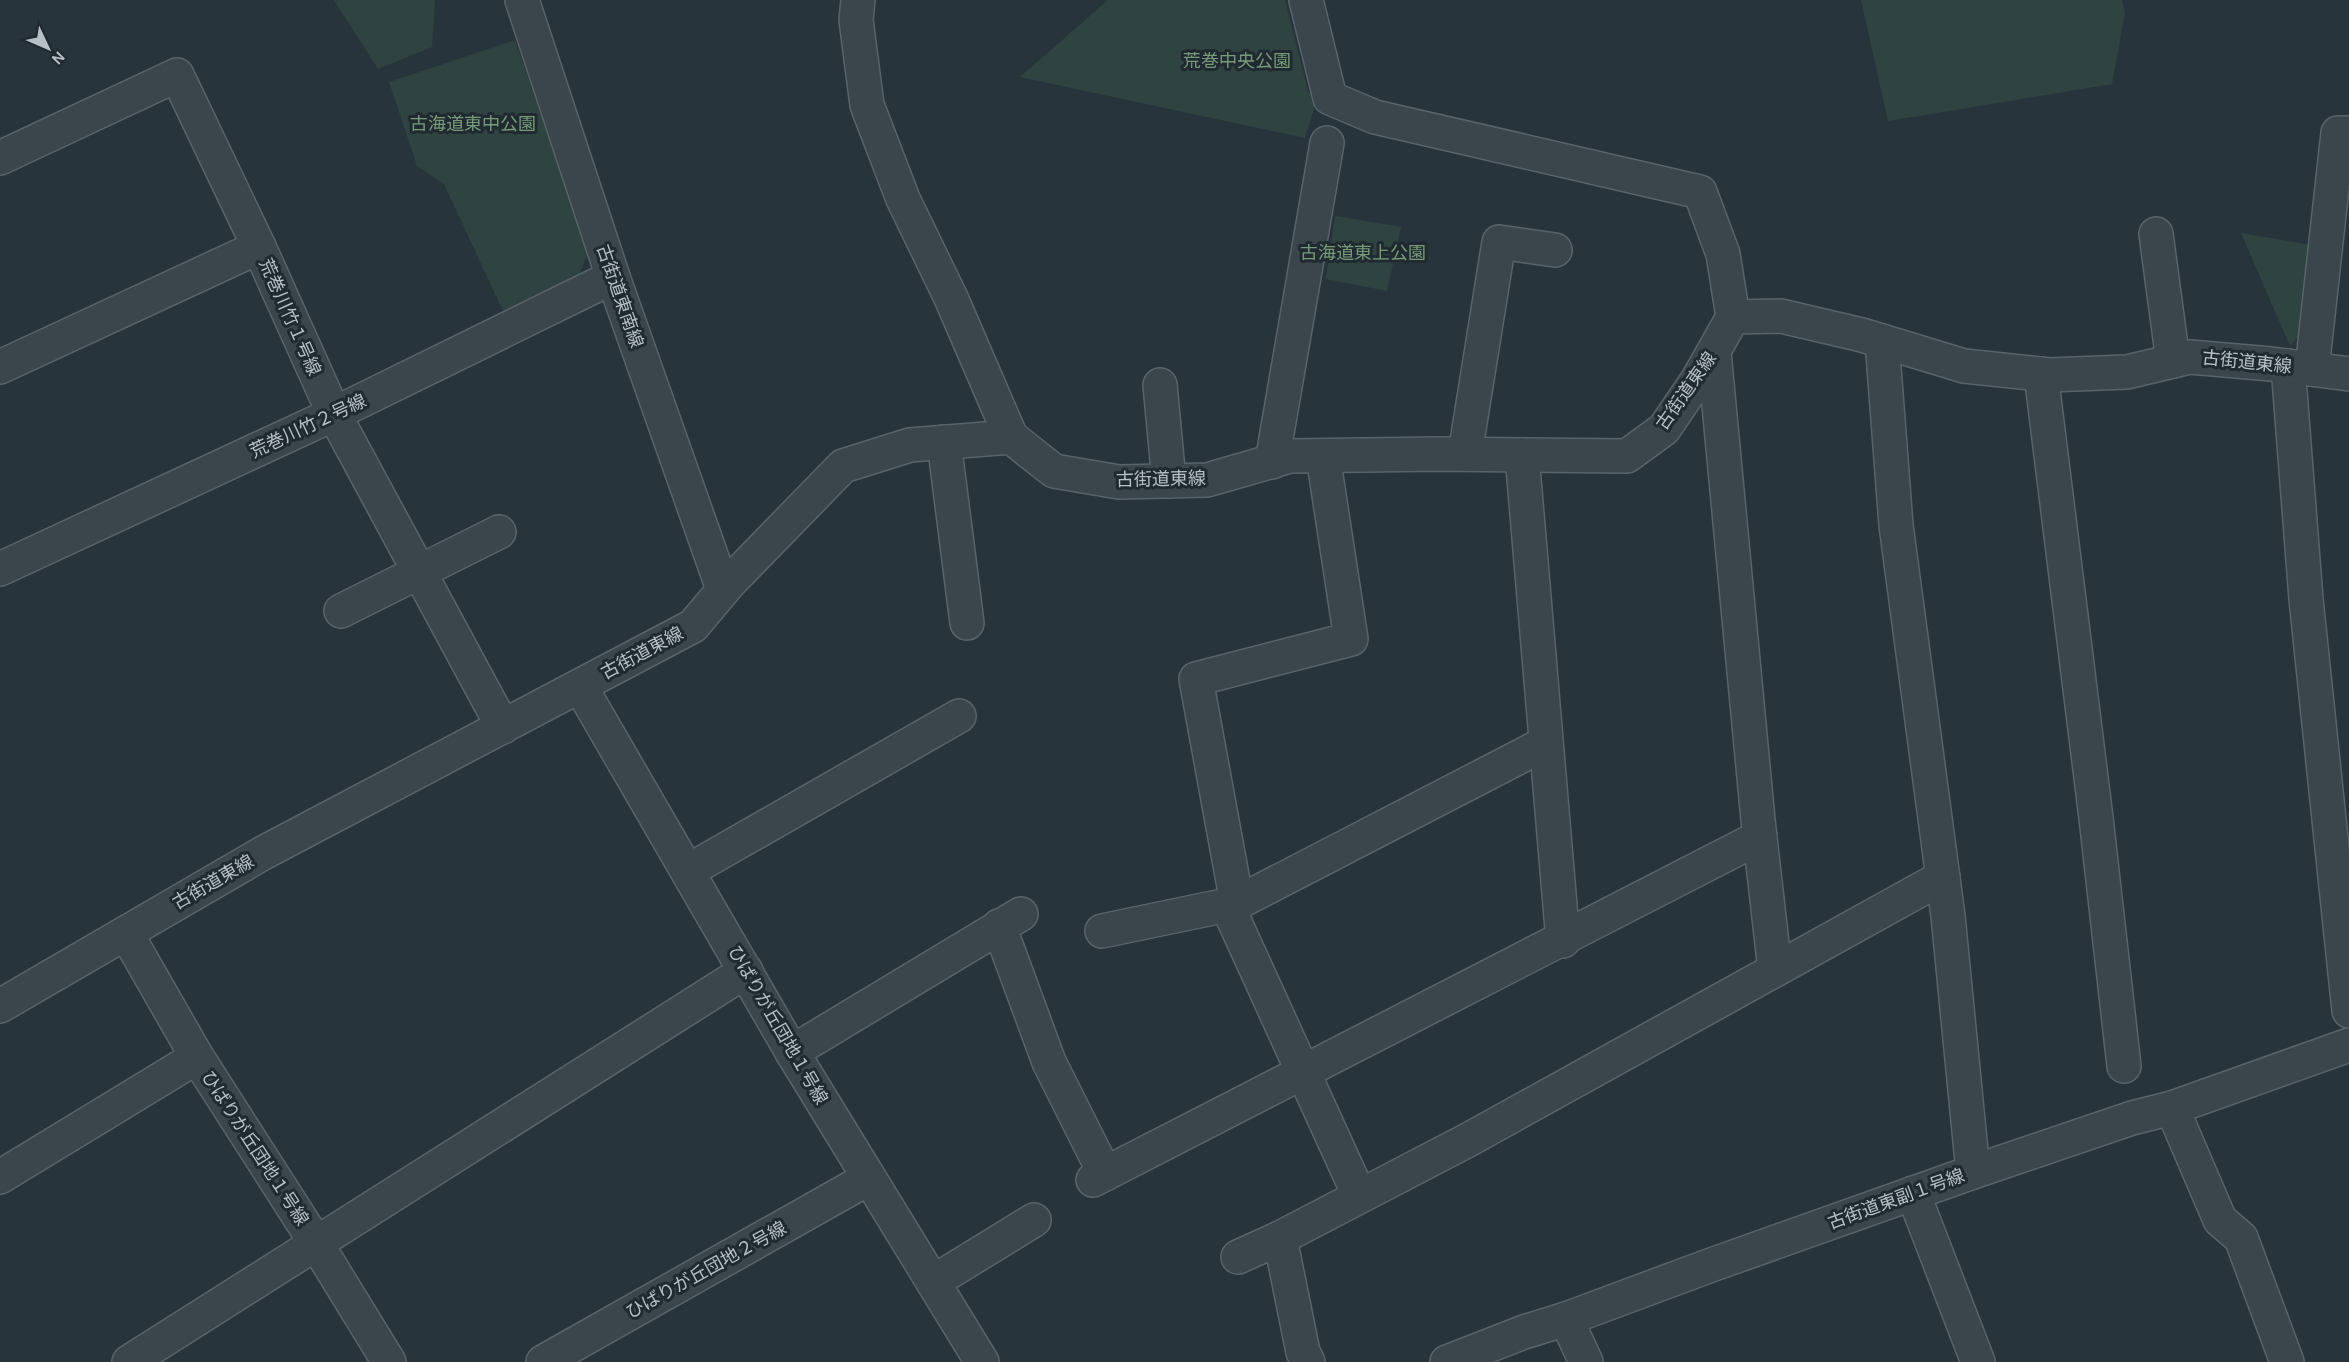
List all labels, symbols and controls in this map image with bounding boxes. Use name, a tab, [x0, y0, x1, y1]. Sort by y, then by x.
north arrow	[18, 18, 78, 78]
text: N	[48, 47, 69, 69]
park label: 荒巻中央公園	[1183, 50, 1291, 72]
park label: 古海道東中公園	[410, 113, 536, 135]
street label: 古街道東南線	[592, 241, 648, 351]
park label: 古海道東上公園	[1300, 242, 1426, 264]
street label: 荒巻川竹１号線	[254, 255, 326, 379]
street label: 古街道東線	[2201, 346, 2293, 378]
street label: 古街道東線	[1651, 348, 1721, 434]
street label: 荒巻川竹２号線	[246, 389, 370, 463]
street label: 古街道東線	[1116, 467, 1206, 491]
street label: 古街道東線	[597, 622, 687, 684]
street label: 古街道東線	[169, 850, 257, 914]
street label: ひばりが丘団地１号線	[723, 942, 833, 1108]
street label: ひばりが丘団地１号線	[197, 1067, 313, 1229]
street label: 古街道東副１号線	[1825, 1164, 1967, 1234]
street label: ひばりが丘団地２号線	[622, 1217, 790, 1323]

